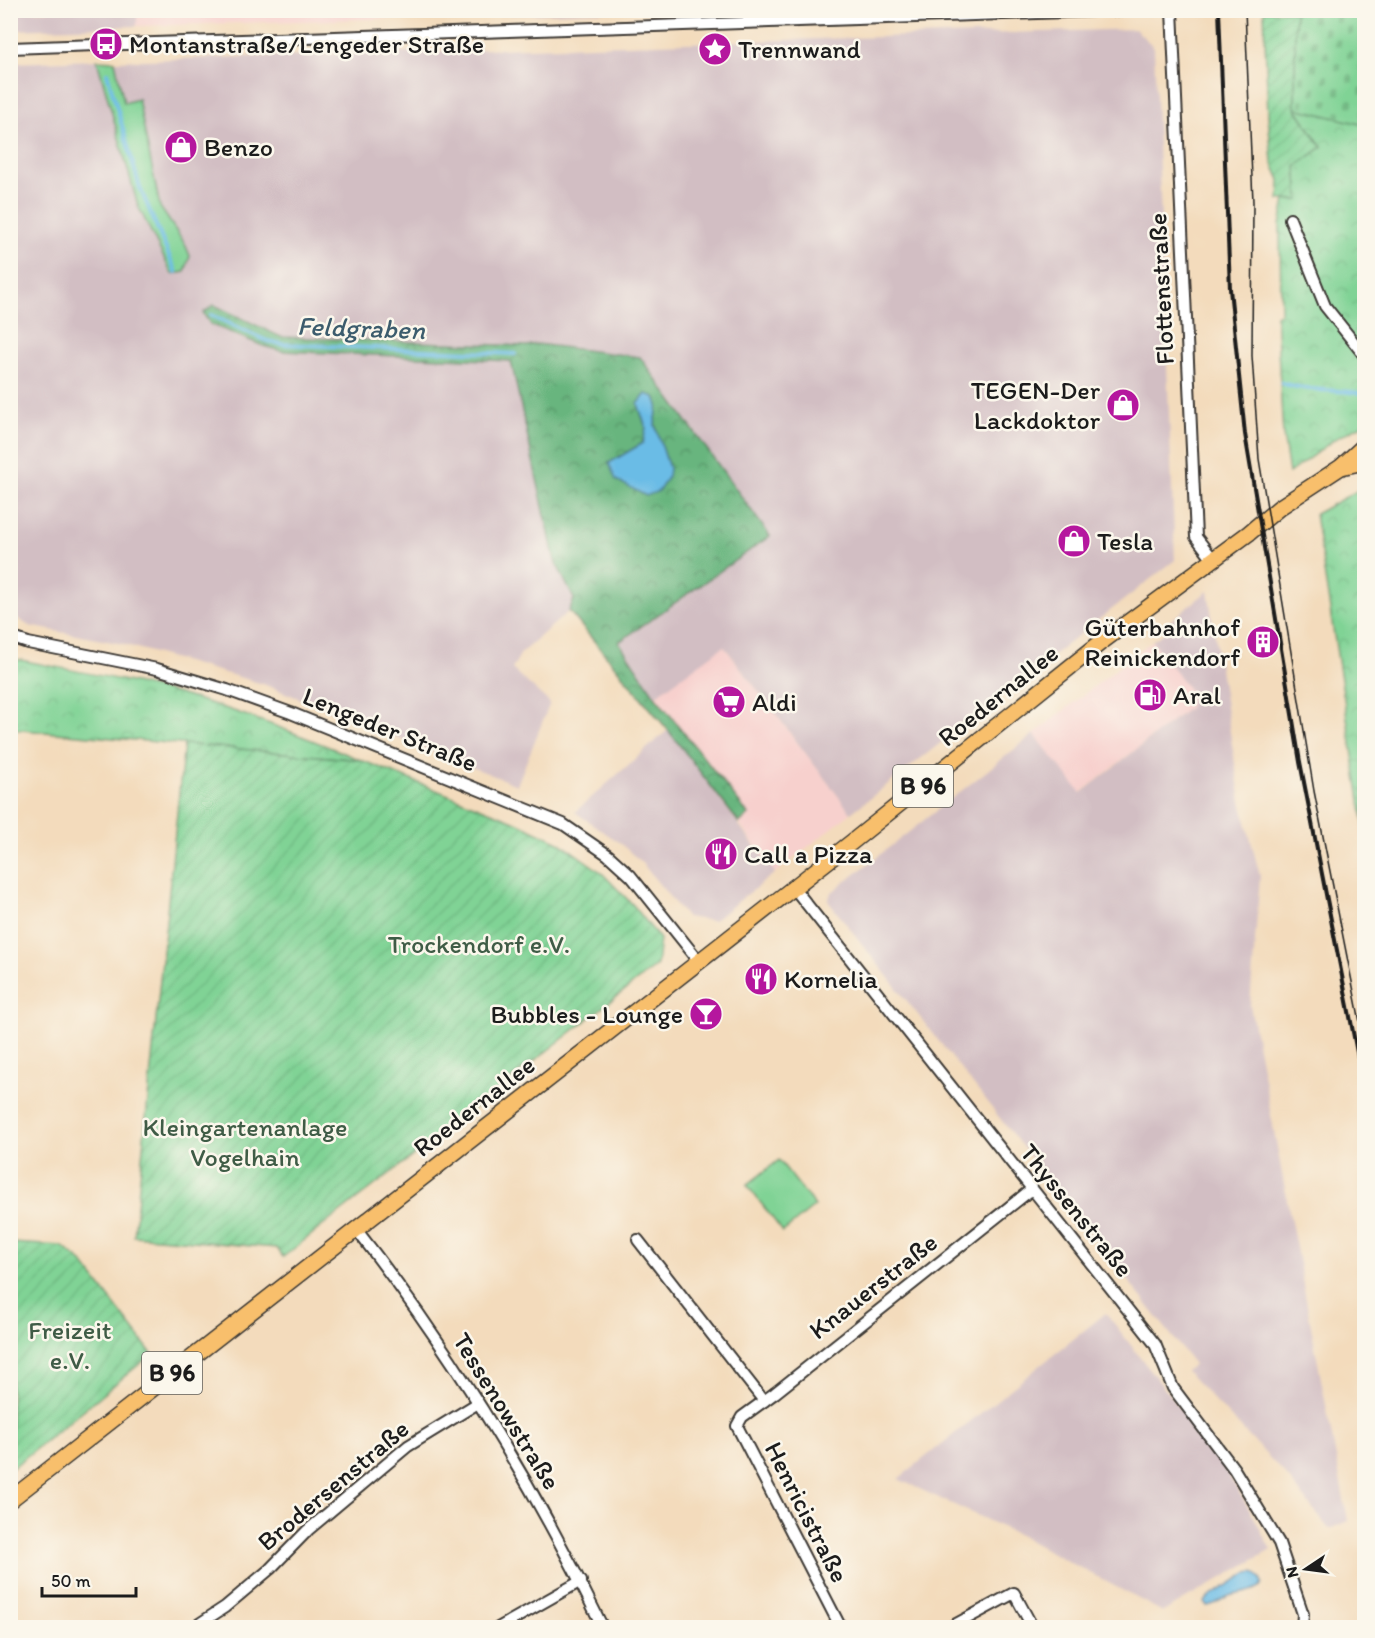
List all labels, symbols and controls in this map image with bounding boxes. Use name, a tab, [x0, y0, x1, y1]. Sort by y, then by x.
bus stop icon: Montanstraße/Lengeder Straße	[88, 26, 124, 62]
place label: Montanstraße/Lengeder Straße	[129, 28, 484, 60]
place icon: Trennwand	[697, 31, 733, 67]
place label: Trennwand	[738, 33, 861, 65]
shop icon: Benzo	[163, 129, 199, 165]
place label: Benzo	[204, 131, 273, 163]
street label: Flottenstraße	[1141, 212, 1181, 366]
water label: Feldgraben	[296, 309, 426, 346]
place label: TEGEN-Der Lackdoktor	[971, 374, 1101, 436]
shop icon: TEGEN-Der Lackdoktor	[1105, 387, 1141, 423]
shop icon: Tesla	[1056, 523, 1092, 559]
place label: Tesla	[1097, 525, 1153, 557]
place label: Güterbahnhof Reinickendorf	[1084, 611, 1240, 673]
building icon: Güterbahnhof Reinickendorf	[1245, 624, 1281, 660]
street label: Roedernallee	[931, 637, 1065, 753]
fuel station icon: Aral	[1132, 677, 1168, 713]
street label: Lengeder Straße	[298, 679, 482, 779]
place label: Aral	[1173, 679, 1221, 711]
supermarket icon: Aldi	[711, 684, 747, 720]
place label: Aldi	[752, 686, 797, 718]
road number: B 96	[893, 765, 953, 807]
restaurant icon: Call a Pizza	[703, 836, 739, 872]
place label: Call a Pizza	[744, 838, 873, 870]
park label: Trockendorf e.V.	[388, 928, 570, 960]
restaurant icon: Kornelia	[743, 961, 779, 997]
place label: Kornelia	[784, 963, 878, 995]
bar icon: Bubbles - Lounge	[688, 996, 724, 1032]
place label: Bubbles - Lounge	[490, 998, 683, 1030]
street label: Roedernallee	[407, 1049, 541, 1163]
park label: Kleingartenanlage Vogelhain	[143, 1111, 347, 1173]
street label: Thyssenstraße	[1013, 1137, 1141, 1283]
street label: Knauerstraße	[802, 1226, 944, 1346]
park label: Freizeit e.V.	[28, 1314, 112, 1376]
street label: Tessenowstraße	[446, 1327, 568, 1495]
road number: B 96	[142, 1352, 202, 1394]
street label: Brodersenstraße	[251, 1412, 415, 1558]
street label: Henricistraße	[758, 1436, 856, 1588]
north arrow	[1276, 1539, 1336, 1599]
scale bar	[42, 1560, 136, 1598]
text: N	[1281, 1565, 1302, 1580]
text: 50 m	[51, 1570, 91, 1592]

